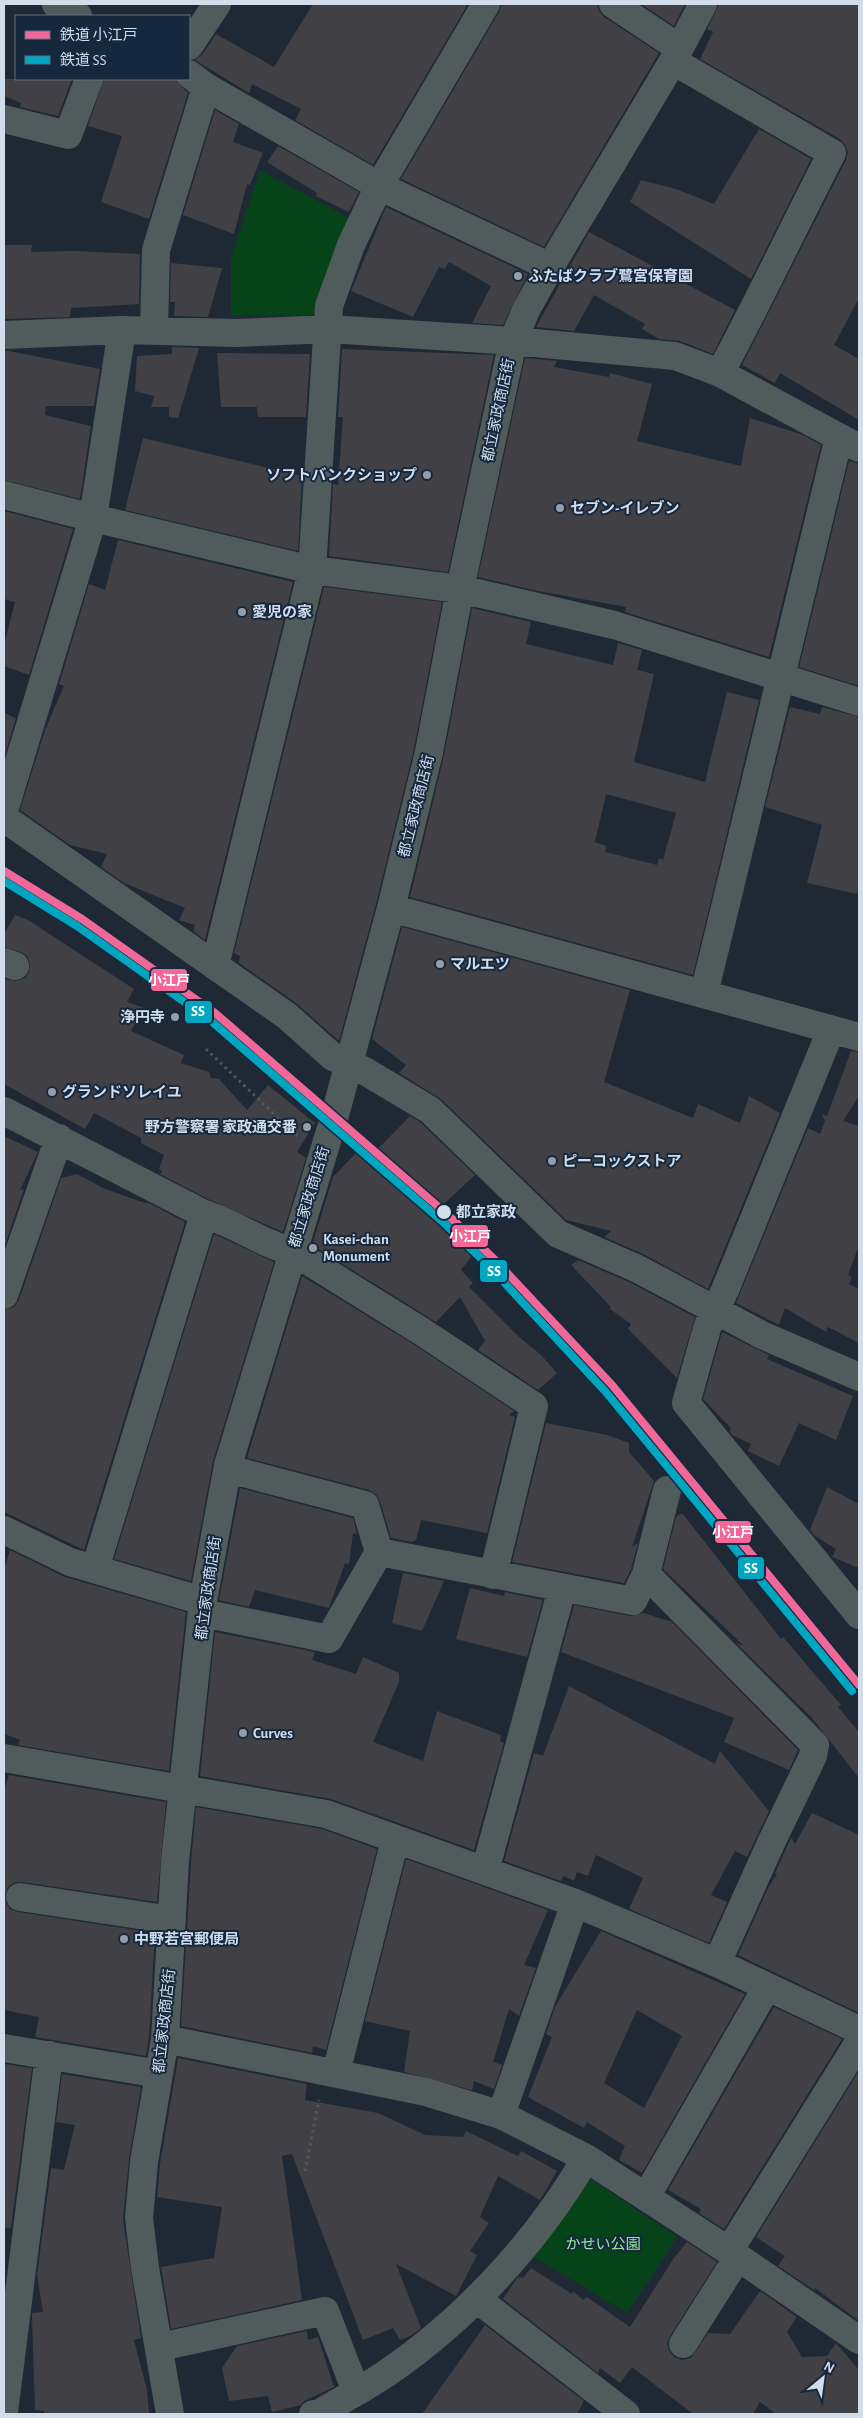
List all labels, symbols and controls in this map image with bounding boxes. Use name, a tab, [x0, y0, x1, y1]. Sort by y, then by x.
legend	[15, 15, 190, 80]
text: 鉄道 小江戸	[60, 27, 137, 43]
text: 鉄道 SS	[60, 52, 107, 68]
place label: ふたばクラブ鷺宮保育園	[528, 267, 693, 284]
marker: ふたばクラブ鷺宮保育園	[512, 270, 524, 282]
street label: 都立家政商店街	[479, 357, 517, 463]
place label: ソフトバンクショップ	[266, 467, 417, 483]
marker: ソフトバンクショップ	[421, 469, 433, 481]
place label: セブン-イレブン	[570, 499, 680, 516]
marker: セブン-イレブン	[554, 502, 566, 514]
place label: 愛児の家	[252, 604, 312, 620]
marker: 愛児の家	[236, 606, 248, 618]
street label: 都立家政商店街	[396, 753, 436, 859]
place label: マルエツ	[450, 957, 510, 972]
marker: マルエツ	[434, 958, 446, 970]
line badge: 小江戸	[150, 968, 188, 992]
text: 小江戸	[148, 973, 190, 988]
line badge: SS	[184, 1000, 213, 1024]
text: SS	[191, 1005, 205, 1019]
place label: 浄円寺	[120, 1009, 165, 1025]
marker: 浄円寺	[169, 1011, 181, 1023]
place label: グランドソレイユ	[62, 1084, 182, 1100]
marker: グランドソレイユ	[46, 1086, 58, 1098]
place label: 野方警察署 家政通交番	[145, 1119, 297, 1135]
marker: 野方警察署 家政通交番	[301, 1121, 313, 1133]
street label: 都立家政商店街	[286, 1144, 332, 1250]
place label: ピーコックストア	[562, 1153, 682, 1169]
marker: ピーコックストア	[546, 1155, 558, 1167]
marker: 都立家政	[435, 1203, 453, 1221]
place label: 都立家政	[456, 1204, 516, 1220]
line badge: 小江戸	[451, 1224, 489, 1248]
text: 小江戸	[449, 1229, 491, 1244]
place label: Kasei-chan Monument	[323, 1232, 390, 1264]
marker: Kasei-chan Monument	[307, 1242, 319, 1254]
line badge: SS	[479, 1259, 508, 1283]
text: SS	[487, 1265, 501, 1279]
line badge: 小江戸	[714, 1520, 752, 1544]
text: 小江戸	[712, 1525, 754, 1540]
street label: 都立家政商店街	[193, 1535, 223, 1641]
line badge: SS	[737, 1556, 765, 1580]
text: SS	[744, 1562, 758, 1576]
place label: Curves	[253, 1726, 293, 1741]
marker: Curves	[237, 1727, 249, 1739]
place label: 中野若宮郵便局	[134, 1931, 239, 1947]
marker: 中野若宮郵便局	[118, 1933, 130, 1945]
street label: 都立家政商店街	[151, 1968, 177, 2074]
park label: かせい公園	[565, 2236, 641, 2252]
north arrow	[798, 2353, 848, 2403]
text: N	[821, 2359, 836, 2376]

